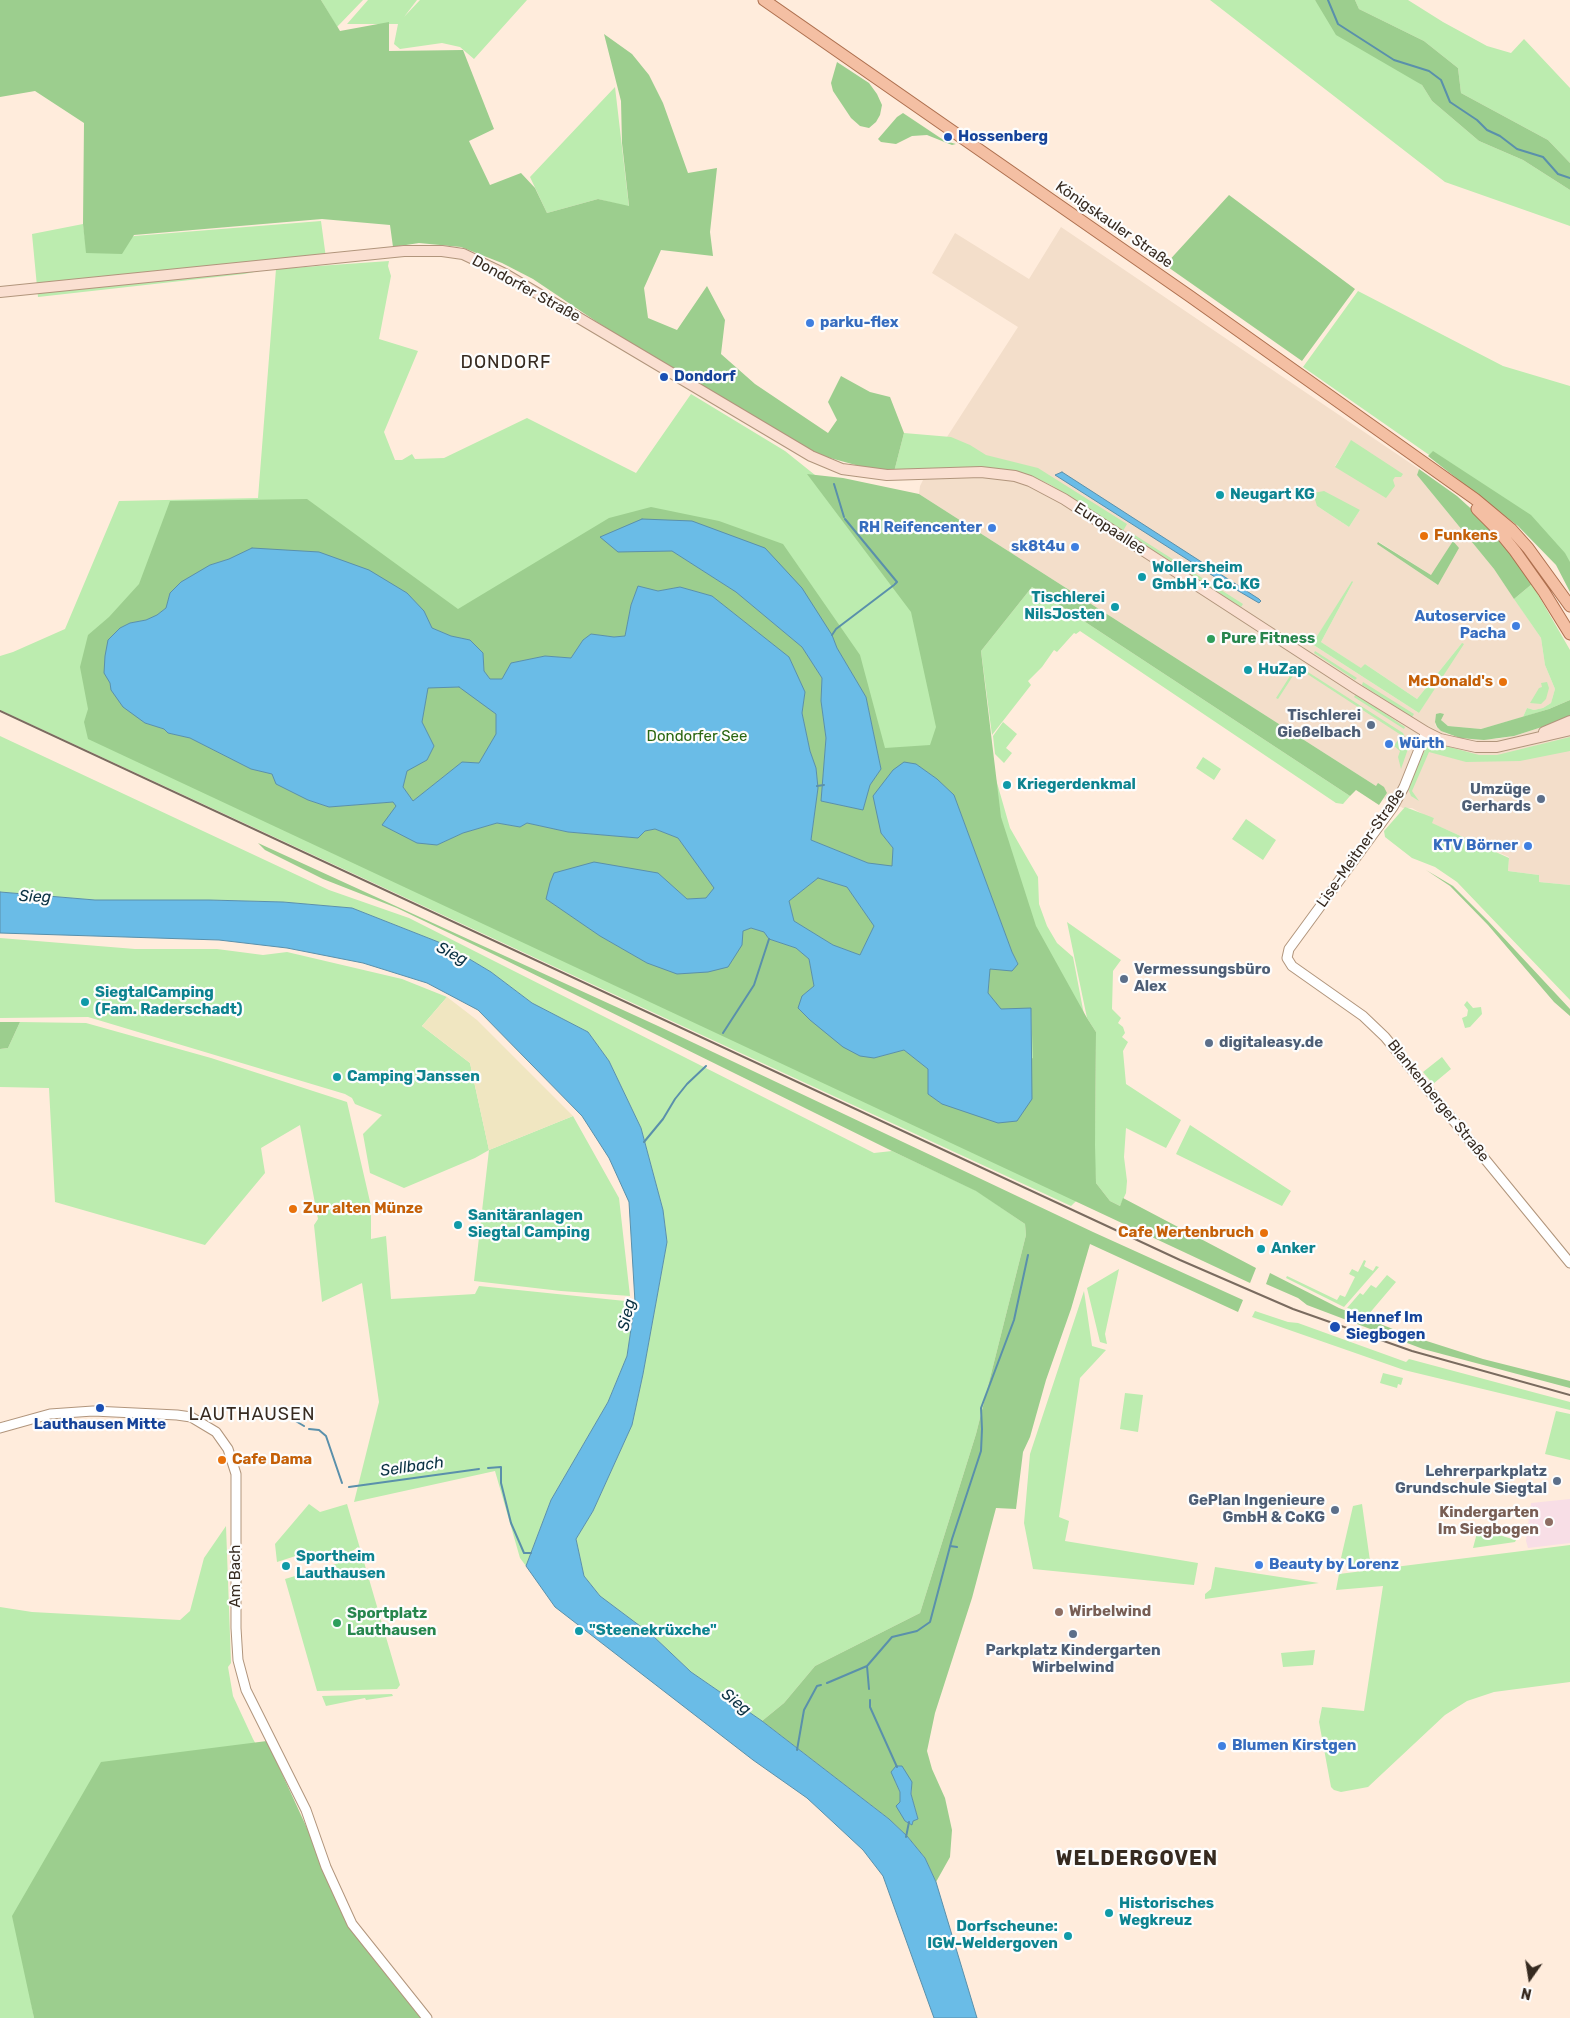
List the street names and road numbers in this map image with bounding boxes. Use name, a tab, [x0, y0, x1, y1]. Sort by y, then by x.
street label: Königskauler Straße	[1052, 178, 1176, 272]
street label: Dondorfer Straße	[469, 252, 583, 326]
street label: Europaallee	[1071, 499, 1149, 559]
street label: Lise-Meitner-Straße	[1313, 785, 1409, 911]
street label: Blankenberger Straße	[1383, 1036, 1493, 1166]
street label: Am Bach	[227, 1545, 245, 1607]

